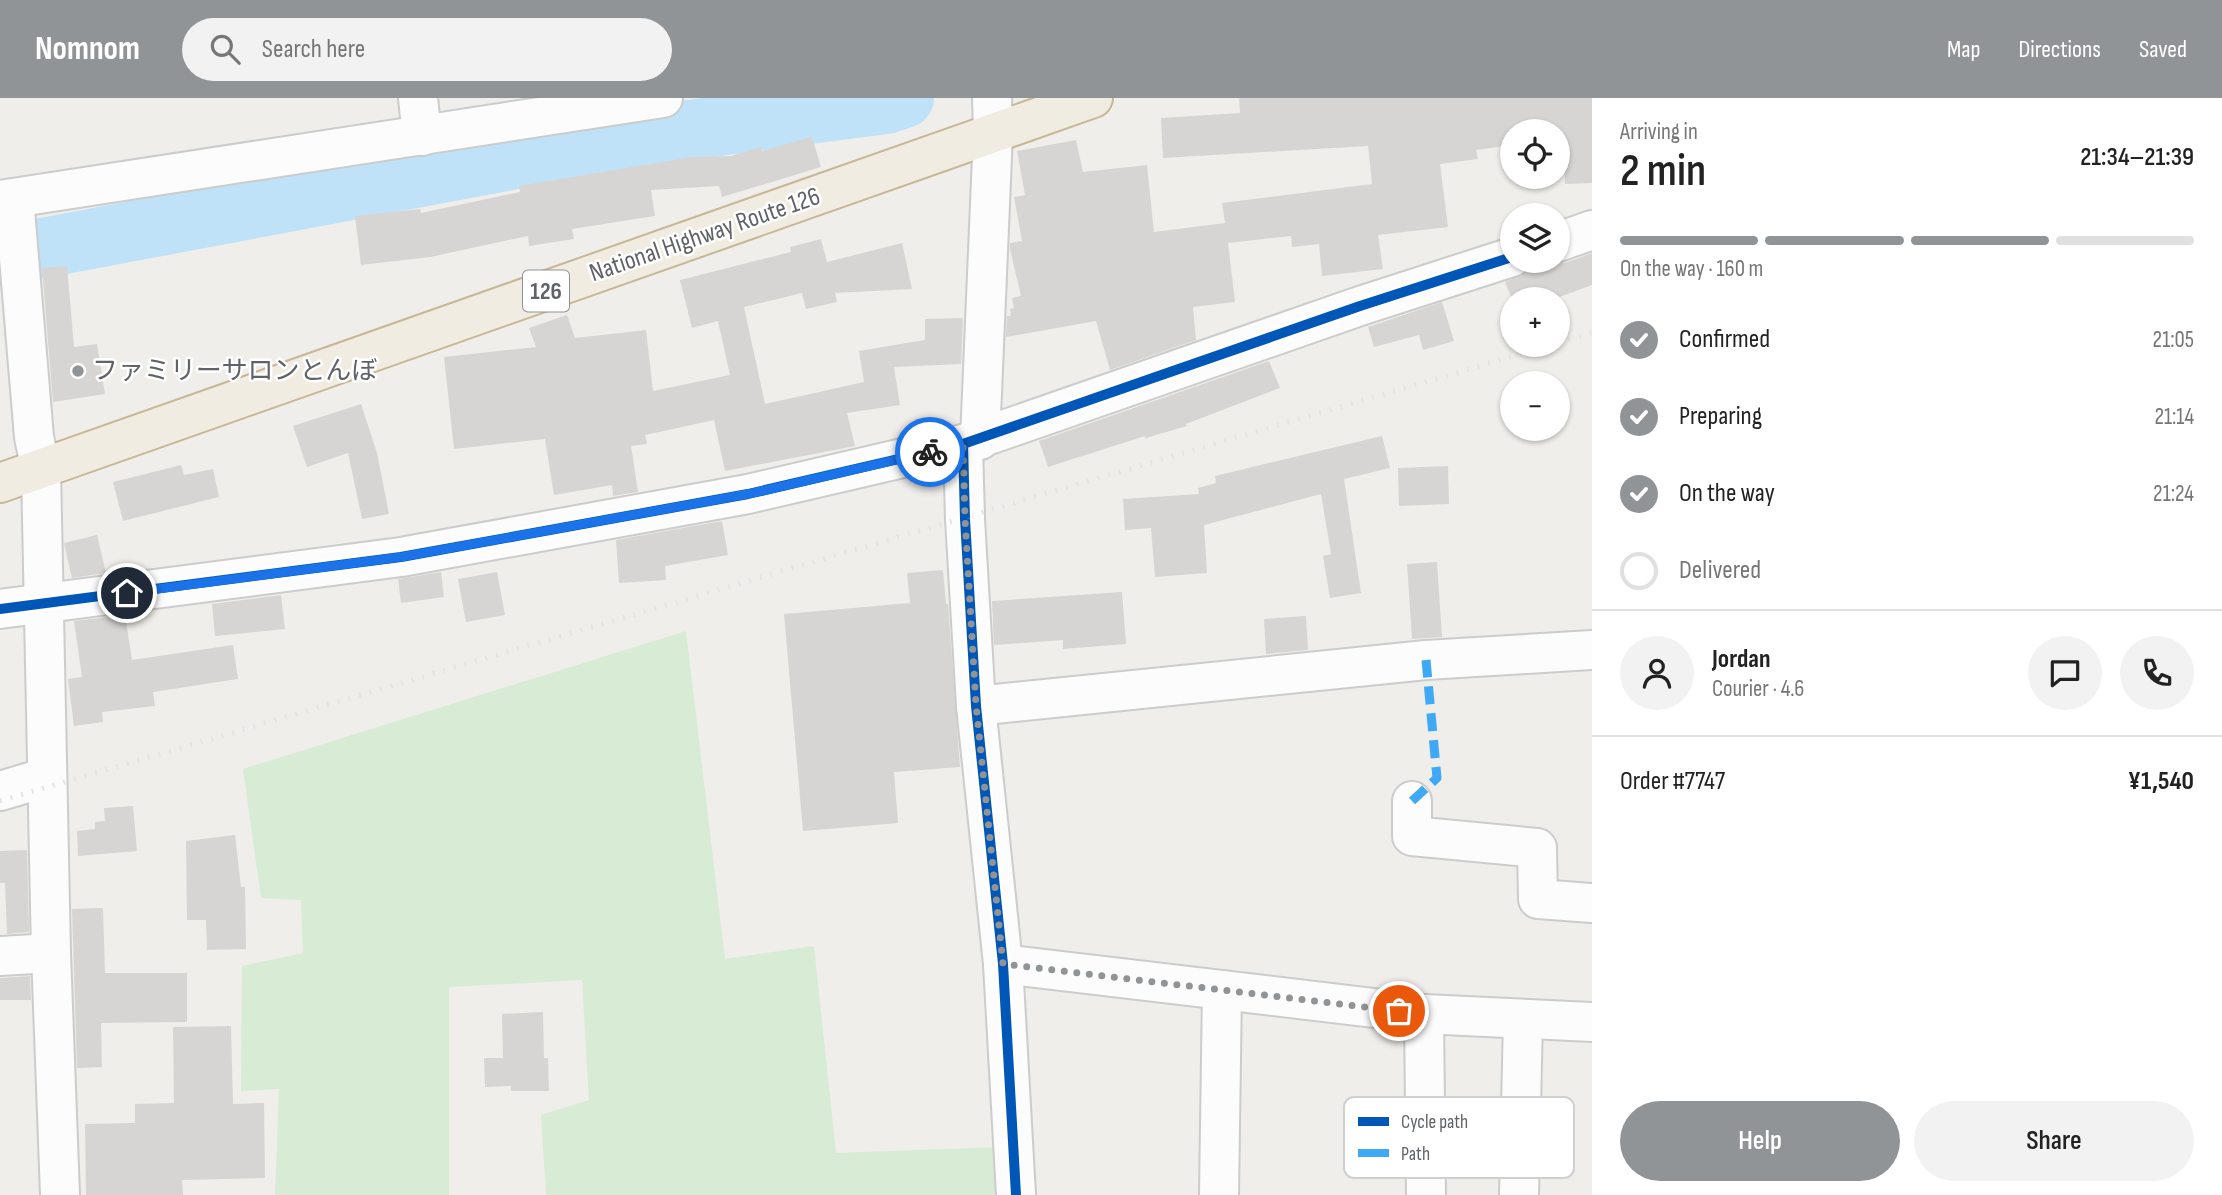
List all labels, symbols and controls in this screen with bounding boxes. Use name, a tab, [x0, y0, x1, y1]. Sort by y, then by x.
search box	[182, 18, 672, 81]
text: Nomnom	[35, 29, 140, 69]
icon: search	[206, 30, 244, 68]
text: Search here	[262, 34, 365, 65]
text: Map	[1947, 35, 1980, 64]
text: Directions	[2018, 35, 2101, 64]
text: Saved	[2139, 35, 2187, 64]
text: Arriving in	[1620, 118, 1698, 146]
map controls	[1500, 119, 1570, 441]
button: locate	[1500, 119, 1570, 189]
text: 21:34–21:39	[2080, 142, 2194, 173]
text: 2 min	[1620, 144, 1706, 199]
street label: National Highway Route 126	[586, 181, 824, 289]
button: layers	[1500, 203, 1570, 273]
text: On the way · 160 m	[1620, 255, 1763, 283]
road number: 126	[523, 271, 569, 312]
button: +	[1500, 287, 1570, 357]
icon: check	[1620, 321, 1658, 359]
text: Confirmed	[1679, 324, 1770, 355]
text: 21:05	[2153, 326, 2194, 354]
place label: ファミリーサロンとんぼ	[92, 356, 377, 387]
marker: ファミリーサロンとんぼ	[70, 363, 86, 379]
button: −	[1500, 371, 1570, 441]
icon: check	[1620, 398, 1658, 436]
text: Preparing	[1679, 401, 1762, 432]
text: 21:14	[2154, 403, 2194, 431]
courier	[895, 417, 965, 487]
icon: bike	[911, 433, 949, 471]
icon: check	[1620, 475, 1658, 513]
text: On the way	[1679, 478, 1775, 509]
text: 21:24	[2153, 480, 2194, 508]
text: Delivered	[1679, 555, 1761, 586]
pin	[97, 563, 157, 623]
icon: home	[108, 574, 146, 612]
button: person	[1620, 636, 1694, 710]
button: chat	[2028, 636, 2102, 710]
button: phone	[2120, 636, 2194, 710]
text: Jordan	[1712, 644, 1770, 675]
text: Courier · 4.6	[1712, 675, 1804, 703]
text: Order #7747	[1620, 766, 1725, 797]
text: ¥1,540	[2128, 766, 2194, 797]
pin	[1369, 981, 1429, 1041]
icon: bag	[1380, 992, 1418, 1030]
legend	[1344, 1097, 1574, 1178]
button: Help	[1620, 1101, 1900, 1181]
button: Share	[1914, 1101, 2194, 1181]
text: Cycle path	[1401, 1111, 1468, 1134]
text: Path	[1401, 1143, 1430, 1166]

